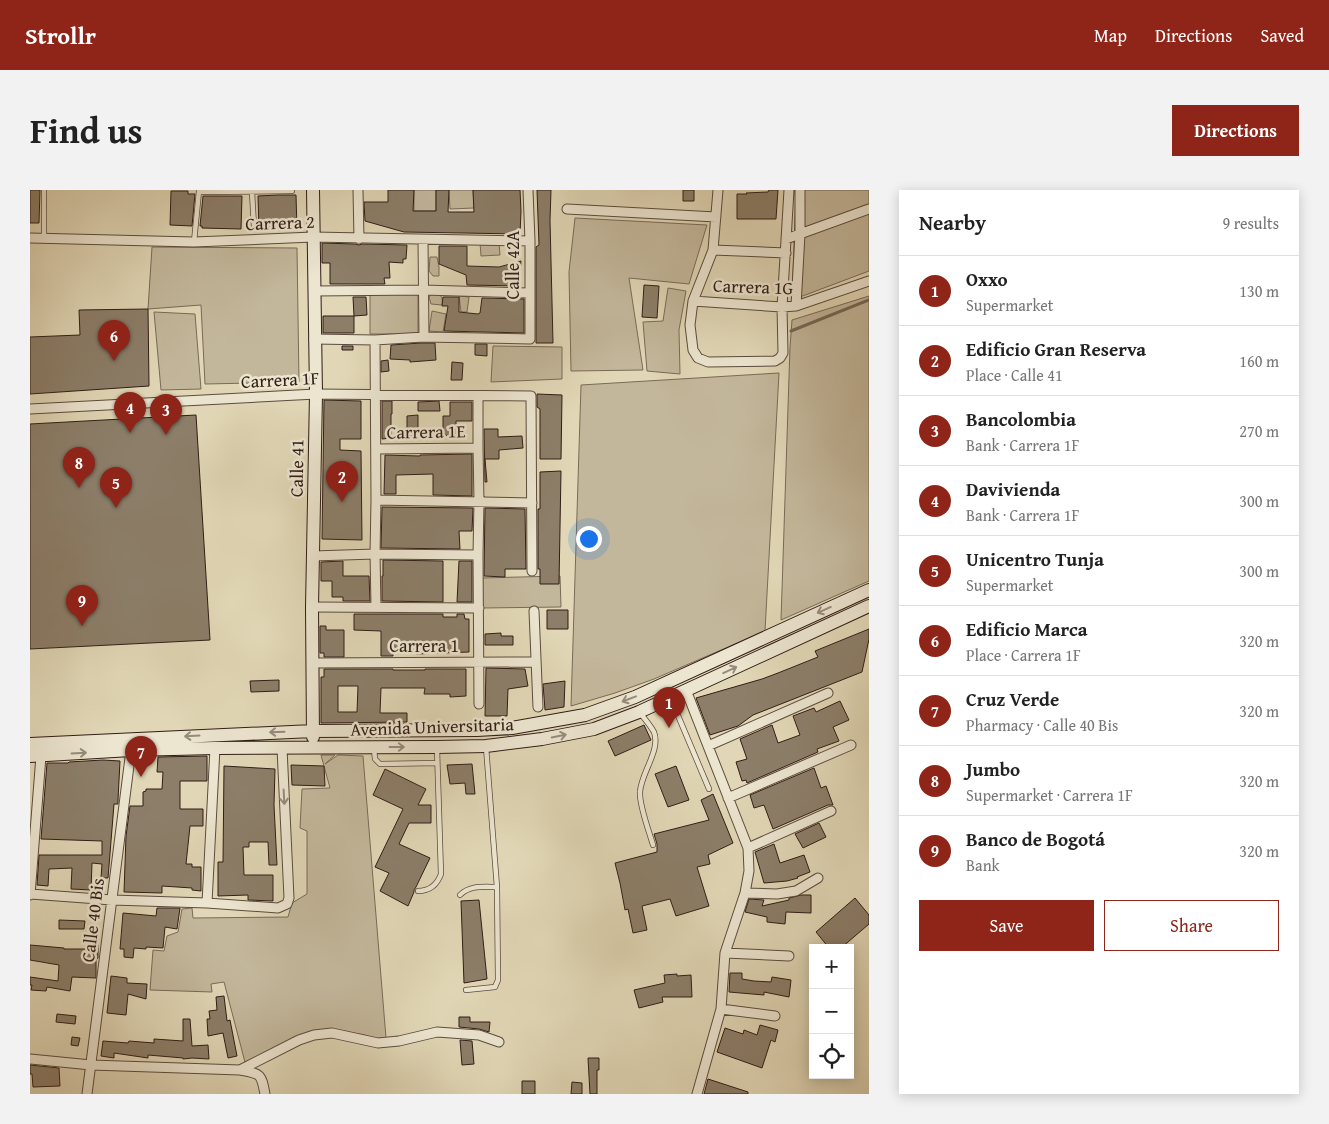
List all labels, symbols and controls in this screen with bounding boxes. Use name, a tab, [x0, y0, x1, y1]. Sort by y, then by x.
text: Strollr	[25, 18, 96, 53]
text: Map	[1094, 22, 1127, 49]
text: Directions	[1155, 22, 1232, 49]
text: Saved	[1260, 22, 1304, 49]
text: Find us	[30, 105, 143, 156]
button: Directions	[1172, 105, 1299, 156]
text: Nearby	[919, 207, 986, 238]
street label: Carrera 2	[245, 208, 315, 237]
text: 9 results	[1222, 211, 1279, 235]
street label: Calle 42A	[499, 230, 526, 300]
text: Oxxo	[966, 265, 1008, 293]
street label: Carrera 1G	[712, 272, 794, 301]
text: 1	[931, 279, 939, 303]
text: 130 m	[1239, 279, 1279, 303]
text: Supermarket	[966, 293, 1053, 317]
pin: 6	[98, 320, 130, 361]
text: Edificio Gran Reserva	[966, 335, 1146, 363]
text: 2	[931, 349, 939, 373]
text: 160 m	[1239, 349, 1279, 373]
text: Place · Calle 41	[966, 363, 1063, 387]
street label: Carrera 1F	[240, 364, 320, 395]
pin: 4	[114, 392, 146, 433]
pin: 3	[150, 394, 182, 435]
text: Bancolombia	[966, 405, 1076, 433]
street label: Carrera 1E	[386, 417, 466, 446]
text: 3	[931, 419, 939, 443]
text: 270 m	[1239, 419, 1279, 443]
text: Bank · Carrera 1F	[966, 433, 1079, 457]
street label: Calle 41	[282, 439, 311, 497]
pin: 8	[63, 447, 95, 488]
pin: 2	[326, 461, 358, 502]
pin: 5	[100, 467, 132, 508]
text: Davivienda	[966, 475, 1060, 503]
text: 4	[931, 489, 939, 513]
text: 300 m	[1239, 489, 1279, 513]
text: Bank · Carrera 1F	[966, 503, 1079, 527]
your location	[576, 526, 602, 552]
text: Unicentro Tunja	[966, 545, 1104, 573]
text: 5	[931, 559, 939, 583]
text: 300 m	[1239, 559, 1279, 583]
text: Supermarket	[966, 573, 1053, 597]
pin: 9	[66, 585, 98, 626]
one-way arrow	[817, 606, 832, 616]
text: Edificio Marca	[966, 615, 1087, 643]
text: 6	[931, 629, 939, 653]
text: 320 m	[1239, 629, 1279, 653]
street label: Carrera 1	[389, 632, 459, 659]
text: Place · Carrera 1F	[966, 643, 1081, 667]
one-way arrow	[722, 665, 737, 675]
text: Cruz Verde	[966, 685, 1059, 713]
pin: 1	[653, 687, 685, 728]
one-way arrow	[621, 695, 637, 704]
text: 7	[931, 699, 939, 723]
text: 320 m	[1239, 699, 1279, 723]
street label: Avenida Universitaria	[350, 710, 515, 743]
text: Pharmacy · Calle 40 Bis	[966, 713, 1118, 737]
one-way arrow	[269, 728, 285, 737]
one-way arrow	[551, 730, 567, 740]
one-way arrow	[184, 731, 200, 741]
pin: 7	[125, 736, 157, 777]
one-way arrow	[389, 742, 405, 752]
one-way arrow	[70, 749, 86, 758]
text: Jumbo	[966, 755, 1020, 783]
text: 8	[931, 769, 939, 793]
text: 320 m	[1239, 769, 1279, 793]
text: Supermarket · Carrera 1F	[966, 783, 1133, 807]
one-way arrow	[280, 788, 289, 804]
text: Banco de Bogotá	[966, 825, 1105, 853]
text: 9	[931, 839, 939, 863]
text: 320 m	[1239, 839, 1279, 863]
text: Bank	[966, 853, 1000, 877]
street label: Calle 40 Bis	[74, 876, 111, 964]
button: Save	[919, 900, 1094, 951]
button: Share	[1104, 900, 1279, 951]
map controls	[809, 944, 854, 1079]
button: +	[809, 944, 854, 989]
button: −	[809, 989, 854, 1034]
button: locate	[809, 1034, 854, 1079]

